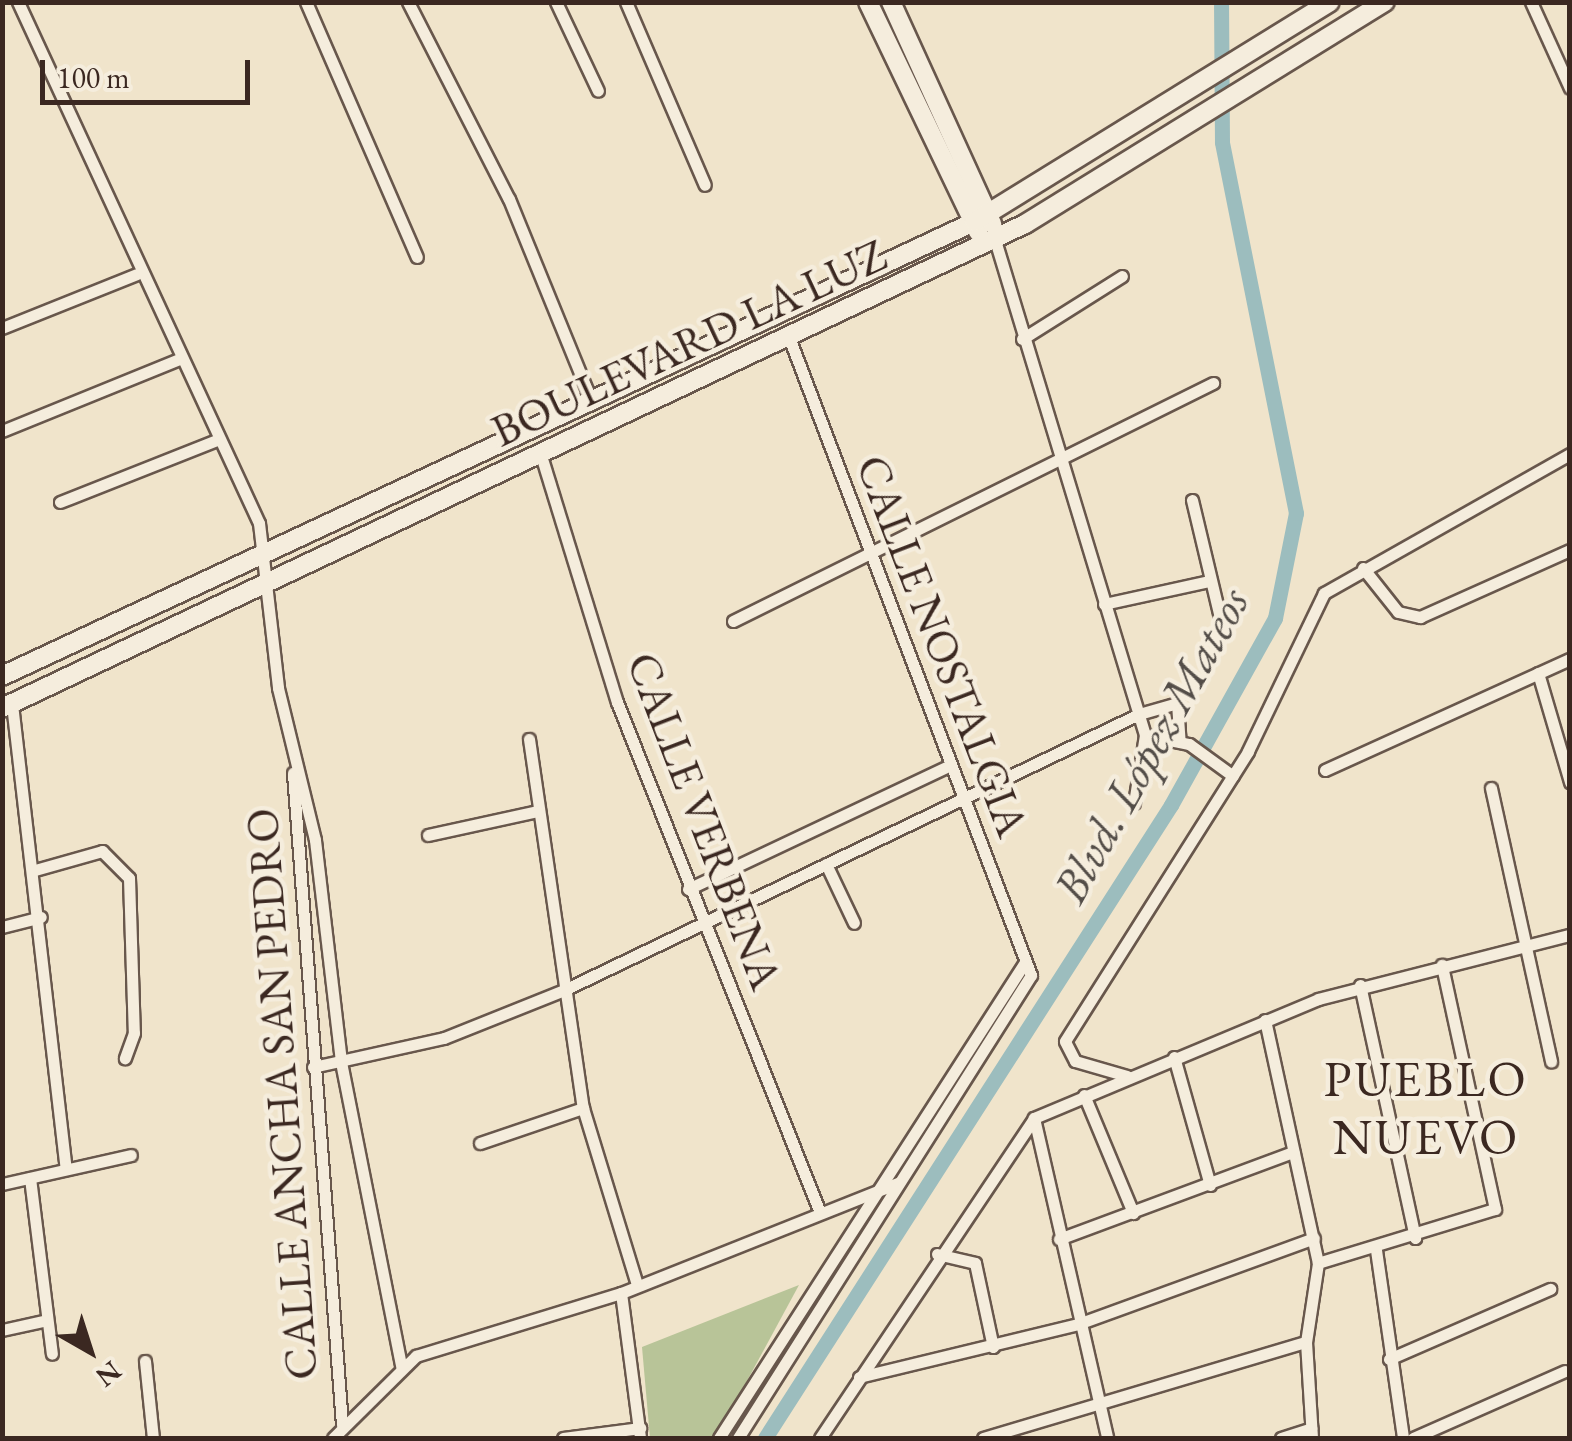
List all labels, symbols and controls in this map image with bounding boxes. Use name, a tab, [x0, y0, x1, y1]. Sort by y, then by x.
scale bar	[45, 40, 255, 102]
text: 100 m	[57, 58, 130, 97]
street label: BOULEVARD LA LUZ	[483, 228, 895, 458]
street label: CALLE NOSTALGIA	[844, 448, 1040, 844]
water label: Blvd. López Mateos	[1041, 577, 1261, 913]
street label: CALLE VERBENA	[615, 645, 793, 997]
street label: CALLE ANCHA SAN PEDRO	[235, 807, 329, 1381]
district label: PUEBLO NUEVO	[1324, 1048, 1528, 1166]
north arrow	[40, 1301, 140, 1401]
text: N	[89, 1353, 129, 1395]

